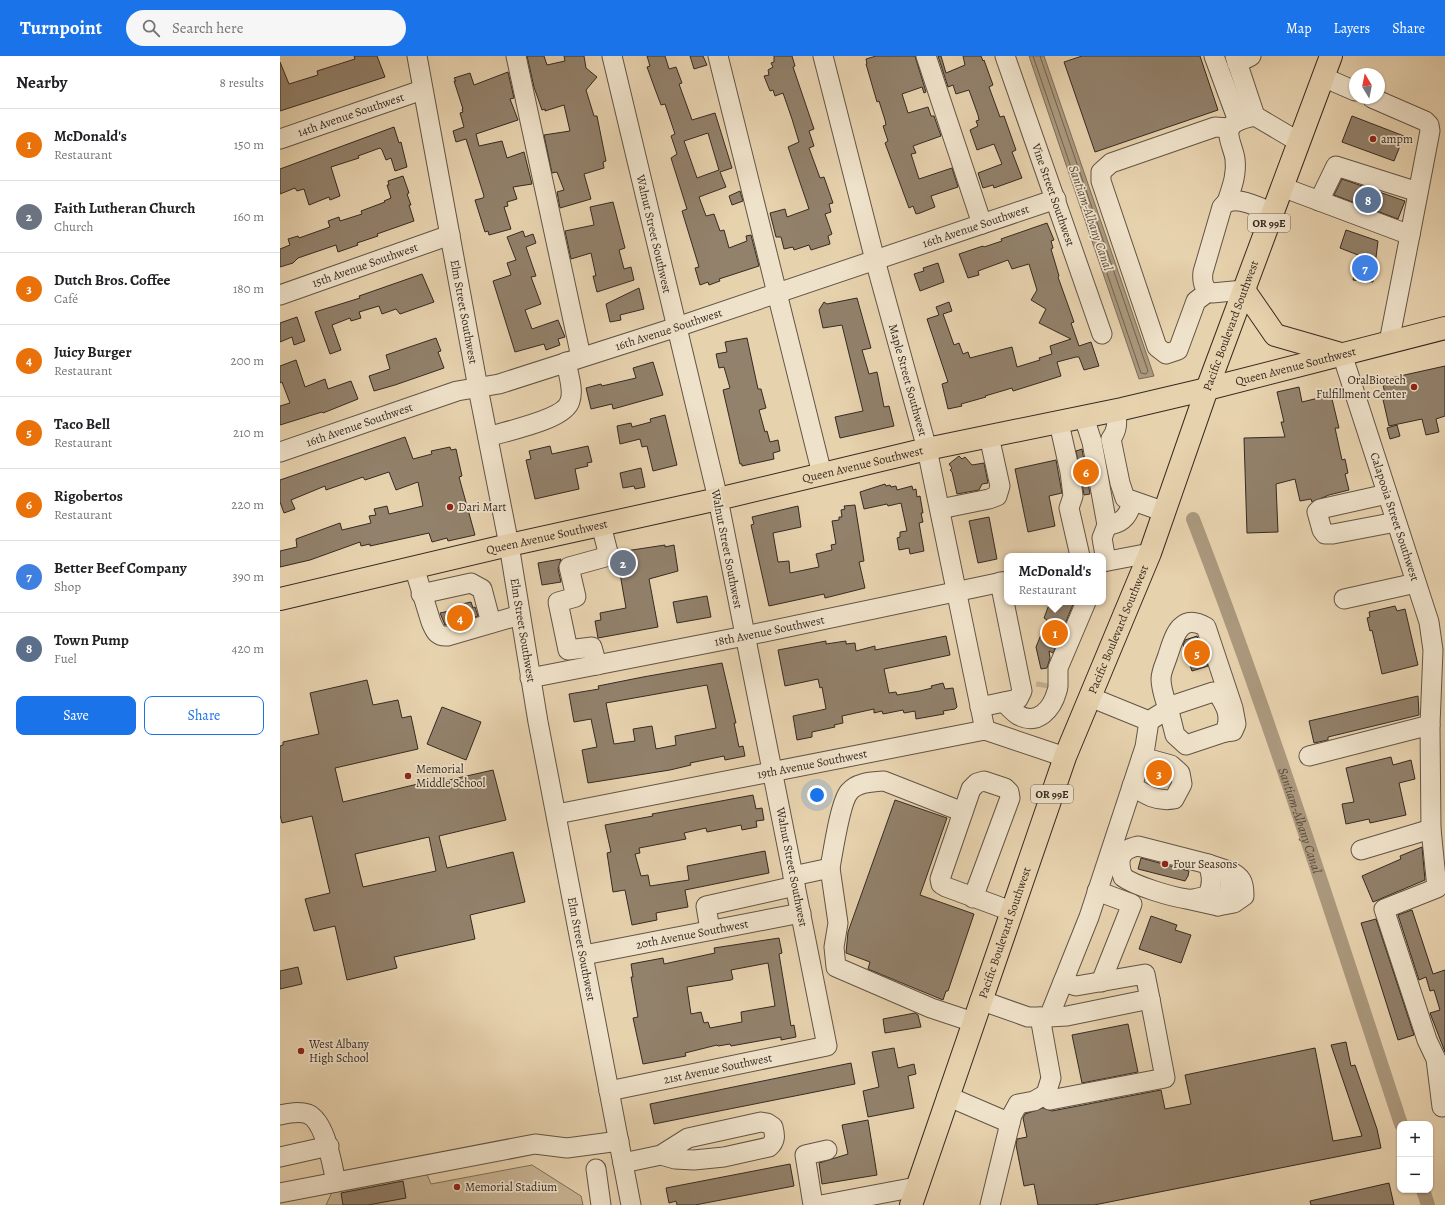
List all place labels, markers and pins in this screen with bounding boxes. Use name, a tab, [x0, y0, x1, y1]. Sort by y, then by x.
place label: ampm	[1381, 131, 1413, 147]
marker: ampm	[1368, 134, 1378, 144]
pin: 8	[1355, 185, 1381, 215]
pin: 7	[1352, 253, 1378, 283]
place label: OralBiotech Fulfillment Center	[1316, 372, 1407, 402]
marker: OralBiotech Fulfillment Center	[1409, 382, 1419, 392]
pin: 6	[1073, 457, 1099, 487]
place label: Dari Mart	[458, 499, 507, 515]
marker: Dari Mart	[445, 502, 455, 512]
pin: 2	[610, 548, 636, 578]
pin: 4	[447, 603, 473, 633]
pin: 1	[1042, 618, 1068, 648]
pin: 5	[1184, 638, 1210, 668]
pin: 3	[1146, 758, 1172, 788]
place label: Memorial Middle School	[416, 761, 486, 791]
marker: Memorial Middle School	[403, 771, 413, 781]
place label: Four Seasons	[1173, 856, 1238, 872]
marker: Four Seasons	[1160, 859, 1170, 869]
place label: West Albany High School	[308, 1036, 370, 1066]
marker: West Albany High School	[296, 1046, 306, 1056]
place label: Memorial Stadium	[465, 1179, 557, 1195]
marker: Memorial Stadium	[452, 1182, 462, 1192]

